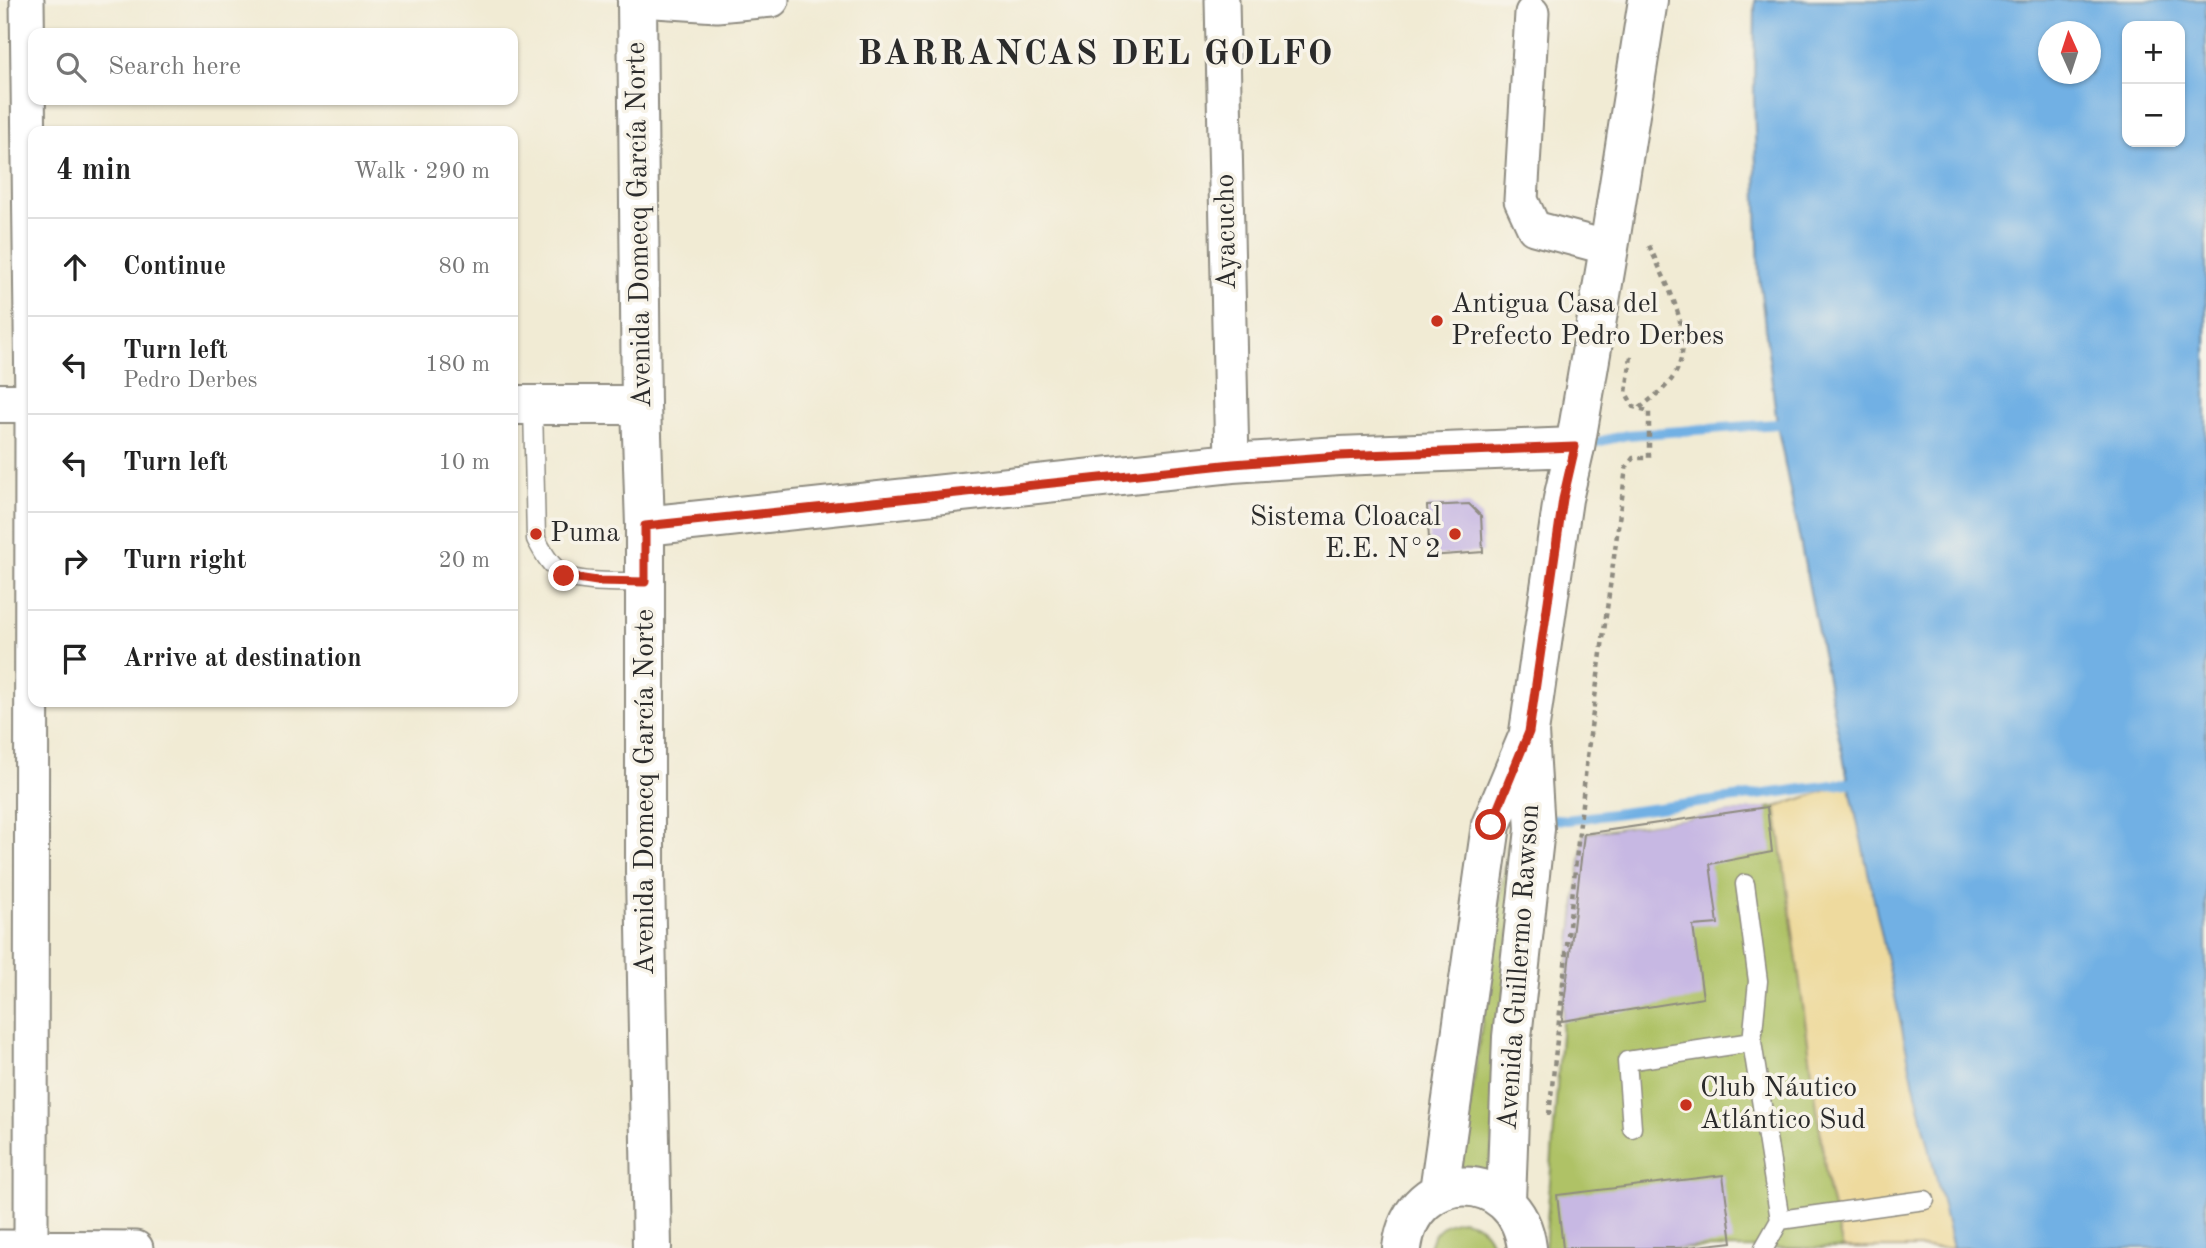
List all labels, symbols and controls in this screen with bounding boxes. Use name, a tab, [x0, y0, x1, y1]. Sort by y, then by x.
north arrow	[2038, 21, 2101, 84]
map controls	[2122, 21, 2185, 147]
button: +	[2122, 21, 2185, 84]
search box	[28, 28, 518, 105]
district label: BARRANCAS DEL GOLFO	[858, 37, 1334, 72]
street label: Avenida Domecq García Norte	[623, 42, 657, 408]
icon: search	[52, 48, 90, 86]
text: Search here	[108, 54, 241, 80]
button: −	[2122, 84, 2185, 147]
text: 4 min	[56, 156, 131, 186]
text: Walk · 290 m	[354, 160, 490, 183]
street label: Ayacucho	[1212, 174, 1242, 290]
icon: ahead	[56, 248, 94, 286]
text: Continue	[123, 254, 226, 280]
text: 80 m	[439, 255, 490, 278]
place label: Antigua Casa del Prefecto Pedro Derbes	[1451, 291, 1724, 351]
marker: Antigua Casa del Prefecto Pedro Derbes	[1429, 313, 1445, 329]
text: Turn left	[123, 338, 228, 364]
icon: left	[56, 346, 94, 384]
text: 180 m	[425, 353, 490, 376]
text: Pedro Derbes	[123, 369, 258, 392]
icon: left	[56, 444, 94, 482]
text: Turn left	[123, 450, 228, 476]
text: 10 m	[439, 451, 490, 474]
place label: Sistema Cloacal E.E. N°2	[1250, 504, 1441, 564]
place label: Puma	[550, 520, 620, 548]
marker: Puma	[528, 526, 544, 542]
marker: Sistema Cloacal E.E. N°2	[1447, 526, 1463, 542]
icon: right	[56, 542, 94, 580]
text: Turn right	[123, 548, 246, 574]
text: 20 m	[439, 549, 490, 572]
route end	[548, 560, 579, 591]
street label: Avenida Domecq García Norte	[632, 609, 660, 975]
icon: arrive	[56, 640, 94, 678]
text: Arrive at destination	[123, 646, 362, 672]
street label: Avenida Guillermo Rawson	[1495, 803, 1545, 1131]
route start	[1475, 809, 1506, 840]
place label: Club Náutico Atlántico Sud	[1700, 1075, 1866, 1135]
marker: Club Náutico Atlántico Sud	[1678, 1097, 1694, 1113]

